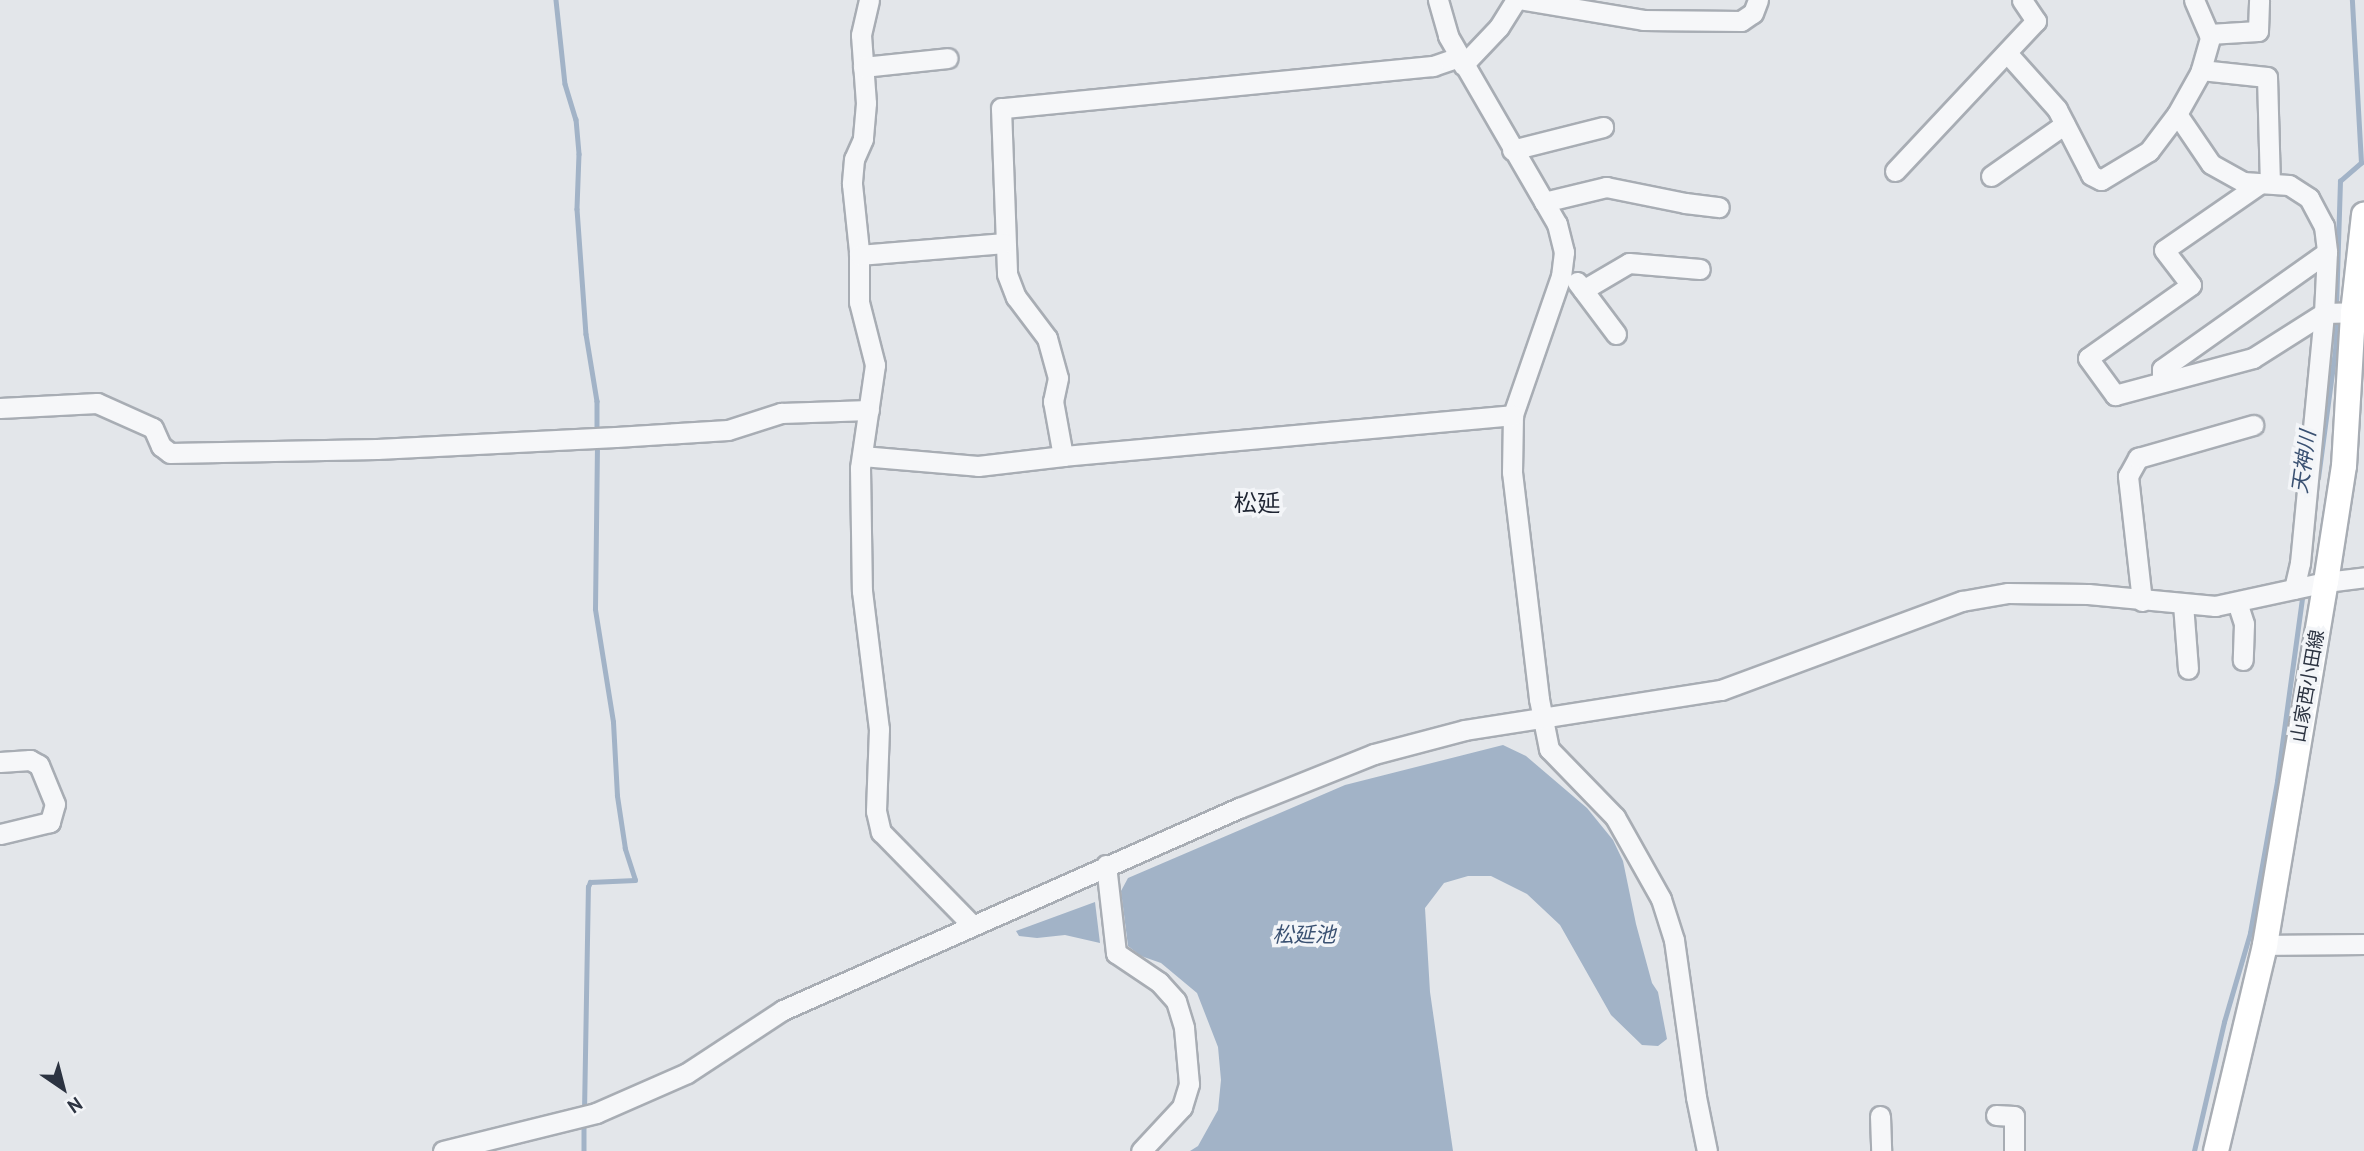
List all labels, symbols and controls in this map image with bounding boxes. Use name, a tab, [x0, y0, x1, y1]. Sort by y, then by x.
water label: 天神川	[2287, 429, 2321, 495]
district label: 松延	[1234, 489, 1280, 517]
street label: 山家西小田線	[2287, 628, 2329, 744]
water label: 松延池	[1273, 922, 1335, 948]
north arrow	[28, 1053, 98, 1123]
text: N	[63, 1092, 87, 1119]

